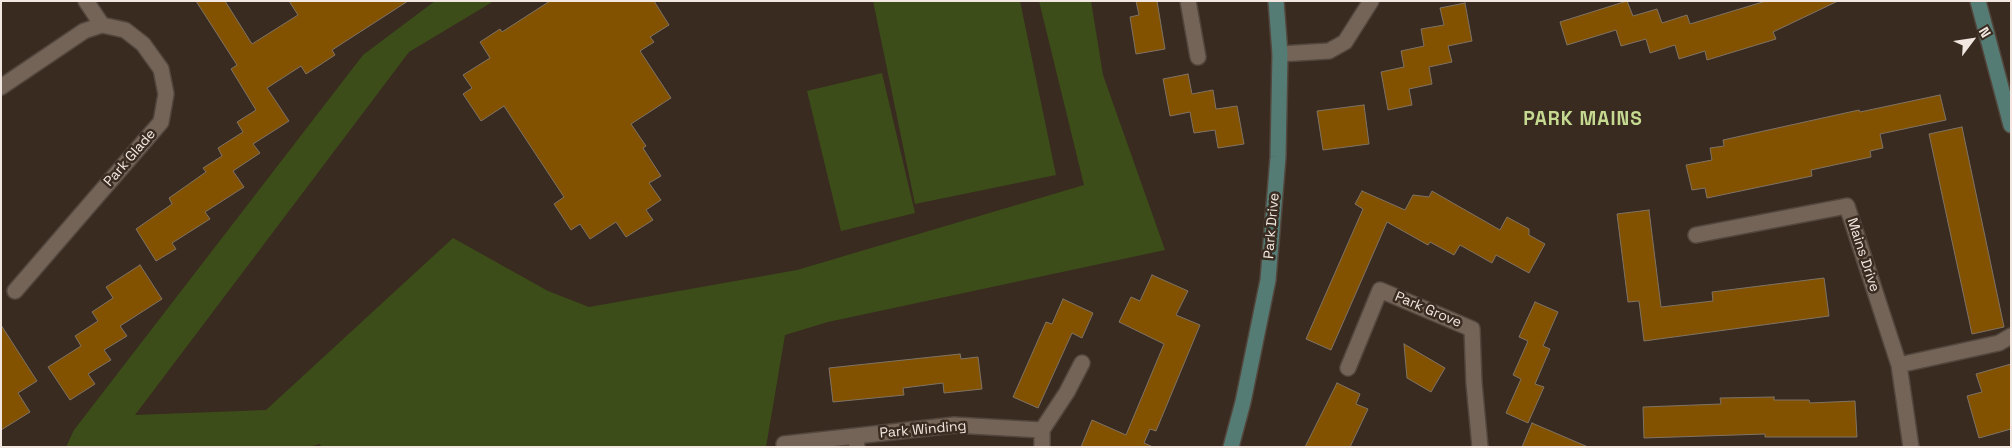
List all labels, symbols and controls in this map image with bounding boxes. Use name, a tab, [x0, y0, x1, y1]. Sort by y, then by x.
north arrow	[1947, 15, 1997, 65]
text: N	[1975, 24, 1995, 41]
district label: PARK MAINS	[1522, 109, 1644, 131]
street label: Park Glade	[101, 126, 159, 190]
street label: Park Drive	[1261, 192, 1283, 260]
street label: Mains Drive	[1843, 216, 1883, 294]
street label: Park Grove	[1392, 288, 1464, 332]
street label: Park Winding	[879, 418, 967, 442]

